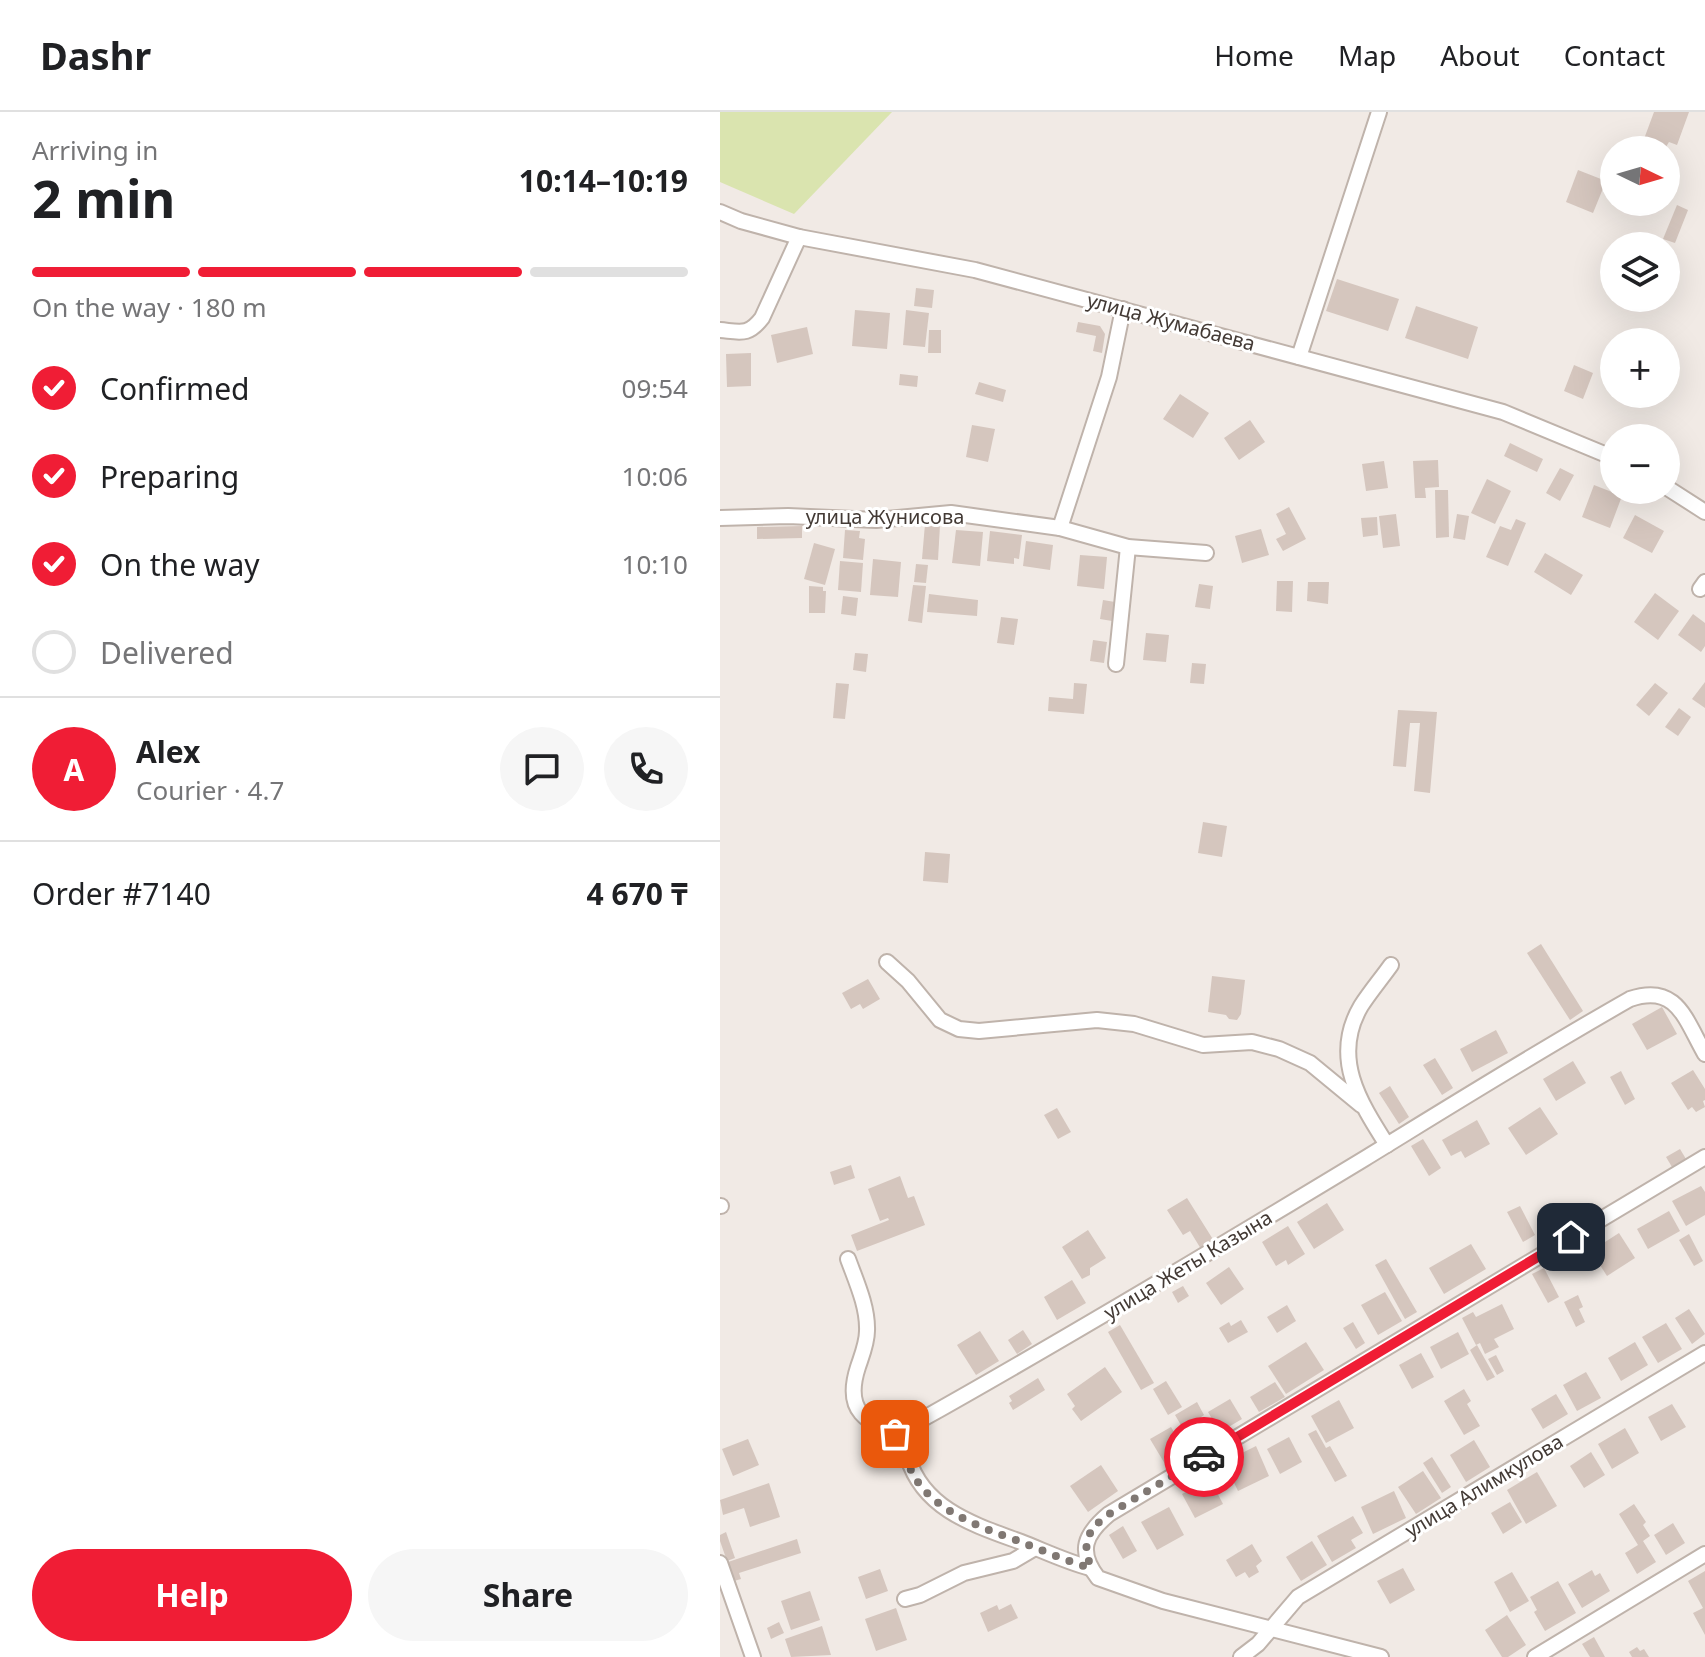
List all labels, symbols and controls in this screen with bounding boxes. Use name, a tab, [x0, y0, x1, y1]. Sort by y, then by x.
text: Dashr	[40, 29, 151, 81]
text: Home	[1214, 36, 1294, 74]
text: Map	[1338, 36, 1396, 74]
text: About	[1440, 36, 1520, 74]
text: Contact	[1564, 36, 1665, 74]
text: Arriving in	[32, 132, 158, 168]
north arrow	[1600, 136, 1680, 216]
map controls	[1600, 136, 1680, 504]
text: 10:14–10:19	[519, 160, 688, 201]
text: 2 min	[32, 162, 175, 233]
button: layers	[1600, 232, 1680, 312]
street label: улица Жумабаева	[1084, 286, 1258, 357]
text: On the way · 180 m	[32, 289, 266, 325]
button: +	[1600, 328, 1680, 408]
icon: check	[32, 366, 76, 410]
text: Confirmed	[100, 368, 250, 409]
text: 09:54	[622, 370, 688, 406]
button: −	[1600, 424, 1680, 504]
icon: check	[32, 454, 76, 498]
text: Preparing	[100, 456, 239, 497]
text: 10:06	[622, 458, 688, 494]
street label: улица Жунисова	[806, 503, 964, 530]
icon: check	[32, 542, 76, 586]
text: On the way	[100, 544, 260, 585]
text: 10:10	[622, 546, 688, 582]
text: Delivered	[100, 632, 234, 673]
button: chat	[500, 727, 584, 811]
button: phone	[604, 727, 688, 811]
text: Alex	[136, 731, 200, 772]
text: A	[64, 749, 84, 790]
text: Courier · 4.7	[136, 772, 284, 808]
text: Order #7140	[32, 873, 211, 914]
text: 4 670 ₸	[587, 873, 688, 914]
pin	[1537, 1203, 1605, 1271]
street label: улица Жеты Казына	[1099, 1204, 1277, 1326]
icon: home	[1549, 1215, 1593, 1259]
pin	[861, 1400, 929, 1468]
icon: bag	[873, 1412, 917, 1456]
courier	[1164, 1417, 1244, 1497]
street label: улица Алимкулова	[1400, 1428, 1568, 1543]
icon: car	[1182, 1435, 1226, 1479]
button: Help	[32, 1549, 352, 1641]
button: Share	[368, 1549, 688, 1641]

